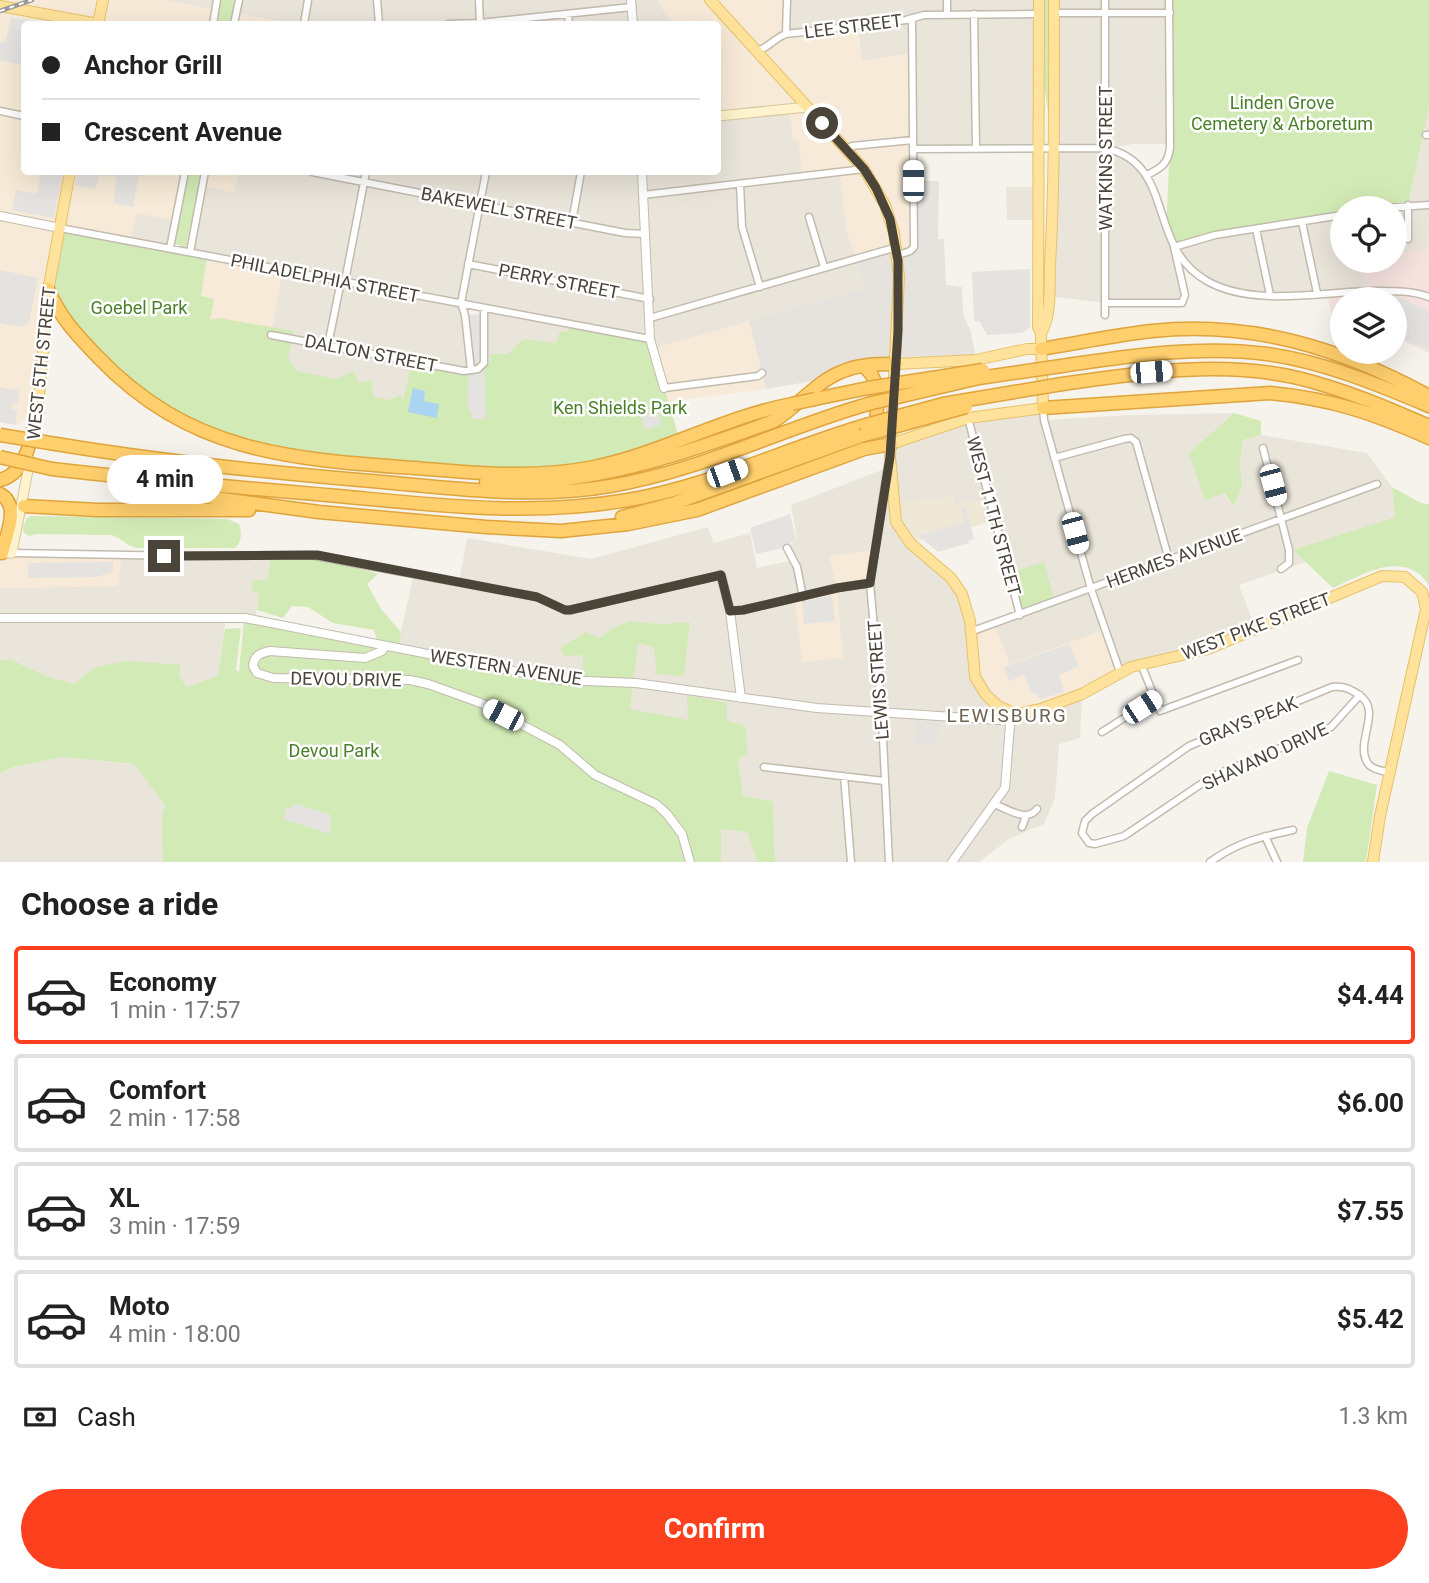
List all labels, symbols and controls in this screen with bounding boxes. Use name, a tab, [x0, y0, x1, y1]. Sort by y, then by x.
street label: LEE STREET	[803, 10, 903, 42]
text: Anchor Grill	[84, 50, 222, 80]
street label: WATKINS STREET	[1095, 85, 1116, 231]
park label: Linden Grove Cemetery & Arboretum	[1191, 92, 1373, 134]
route start	[806, 107, 838, 139]
text: Crescent Avenue	[84, 117, 282, 147]
car	[903, 160, 924, 202]
street label: BAKEWELL STREET	[419, 183, 579, 233]
map controls	[1330, 196, 1407, 364]
button: locate	[1330, 196, 1407, 273]
street label: PHILADELPHIA STREET	[229, 249, 421, 307]
street label: PERRY STREET	[497, 259, 621, 303]
street label: WEST 5TH STREET	[23, 285, 60, 441]
button: layers	[1330, 287, 1407, 364]
park label: Goebel Park	[91, 297, 188, 318]
street label: DALTON STREET	[303, 330, 439, 376]
car	[1130, 360, 1173, 384]
park label: Ken Shields Park	[553, 397, 688, 418]
street label: WEST 11TH STREET	[963, 434, 1025, 598]
callout: 4 min	[106, 454, 222, 504]
car	[704, 456, 751, 490]
car	[1258, 462, 1289, 508]
text: 4 min	[136, 466, 194, 493]
car	[1060, 510, 1091, 556]
street label: HERMES AVENUE	[1103, 524, 1245, 592]
route end	[148, 540, 180, 572]
street label: WEST PIKE STREET	[1179, 588, 1334, 664]
street label: LEWIS STREET	[863, 619, 893, 741]
street label: WESTERN AVENUE	[428, 645, 584, 689]
street label: DEVOU DRIVE	[290, 668, 402, 690]
car	[1119, 687, 1166, 727]
street label: GRAYS PEAK	[1196, 691, 1301, 750]
car	[480, 696, 527, 734]
district label: LEWISBURG	[946, 704, 1068, 727]
street label: SHAVANO DRIVE	[1199, 718, 1331, 794]
park label: Devou Park	[289, 740, 380, 761]
text: Choose a ride	[21, 885, 218, 923]
icon: car	[25, 964, 88, 1027]
text: Economy	[109, 967, 216, 997]
text: $4.44	[1337, 980, 1404, 1010]
text: 1 min · 17:57	[109, 997, 241, 1024]
icon: car	[25, 1072, 88, 1135]
text: Comfort	[109, 1075, 206, 1105]
text: $6.00	[1337, 1088, 1404, 1118]
text: 2 min · 17:58	[109, 1105, 241, 1132]
icon: car	[25, 1180, 88, 1243]
text: XL	[109, 1183, 140, 1213]
text: $7.55	[1337, 1196, 1404, 1226]
text: 3 min · 17:59	[109, 1213, 241, 1240]
icon: car	[25, 1288, 88, 1351]
text: Moto	[109, 1291, 170, 1321]
text: $5.42	[1337, 1304, 1404, 1334]
text: 4 min · 18:00	[109, 1321, 241, 1348]
icon: cash	[21, 1398, 59, 1436]
text: Cash	[77, 1402, 136, 1432]
text: 1.3 km	[1339, 1403, 1408, 1430]
button: Confirm	[21, 1489, 1408, 1569]

